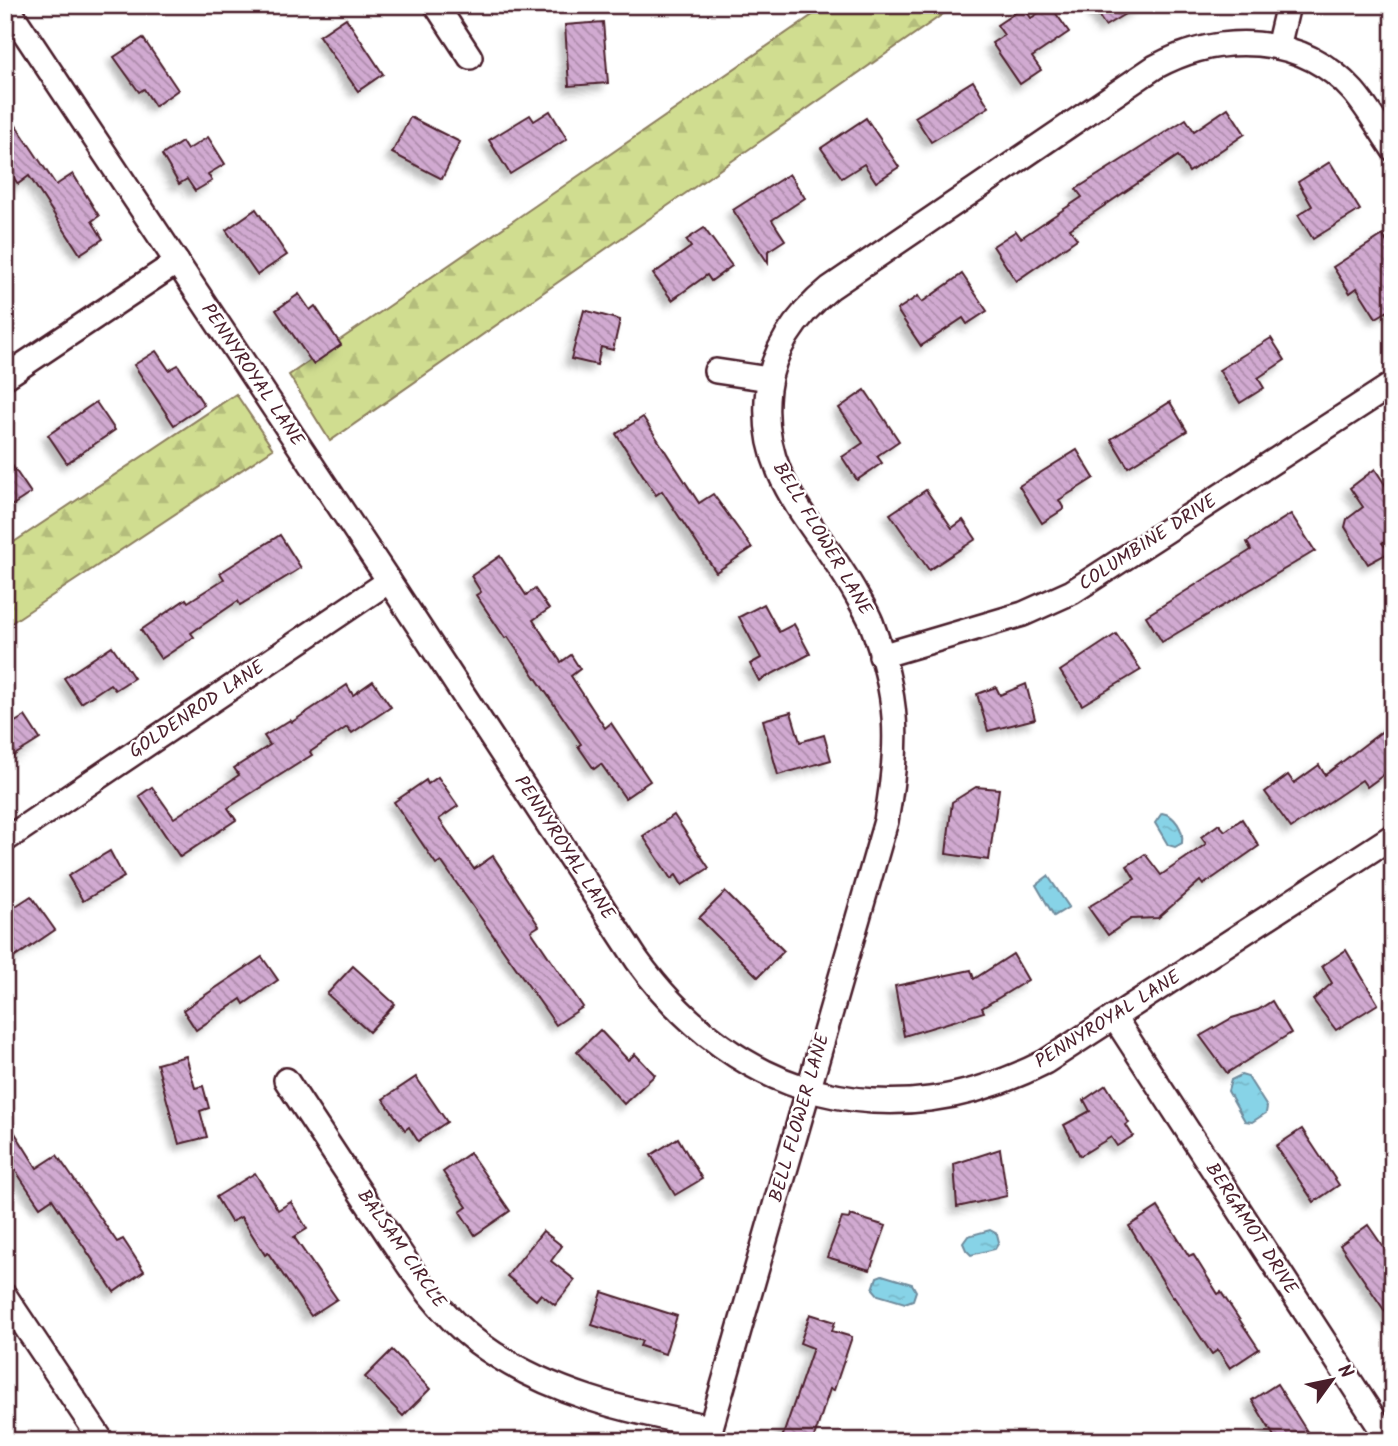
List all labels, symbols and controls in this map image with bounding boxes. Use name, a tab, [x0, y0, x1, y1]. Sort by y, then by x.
street label: PENNYROYAL LANE	[193, 297, 312, 453]
street label: BELL FLOWER LANE	[764, 457, 880, 622]
street label: COLUMBINE DRIVE	[1073, 486, 1224, 599]
street label: GOLDENROD LANE	[123, 653, 272, 767]
street label: PENNYROYAL LANE	[506, 770, 623, 927]
street label: PENNYROYAL LANE	[1029, 963, 1188, 1077]
street label: BELL FLOWER LANE	[762, 1029, 839, 1206]
street label: BERGAMOT DRIVE	[1197, 1157, 1306, 1302]
street label: BALSAM CIRCLE	[349, 1183, 454, 1315]
north arrow	[1296, 1344, 1366, 1414]
text: N	[1329, 1359, 1360, 1385]

